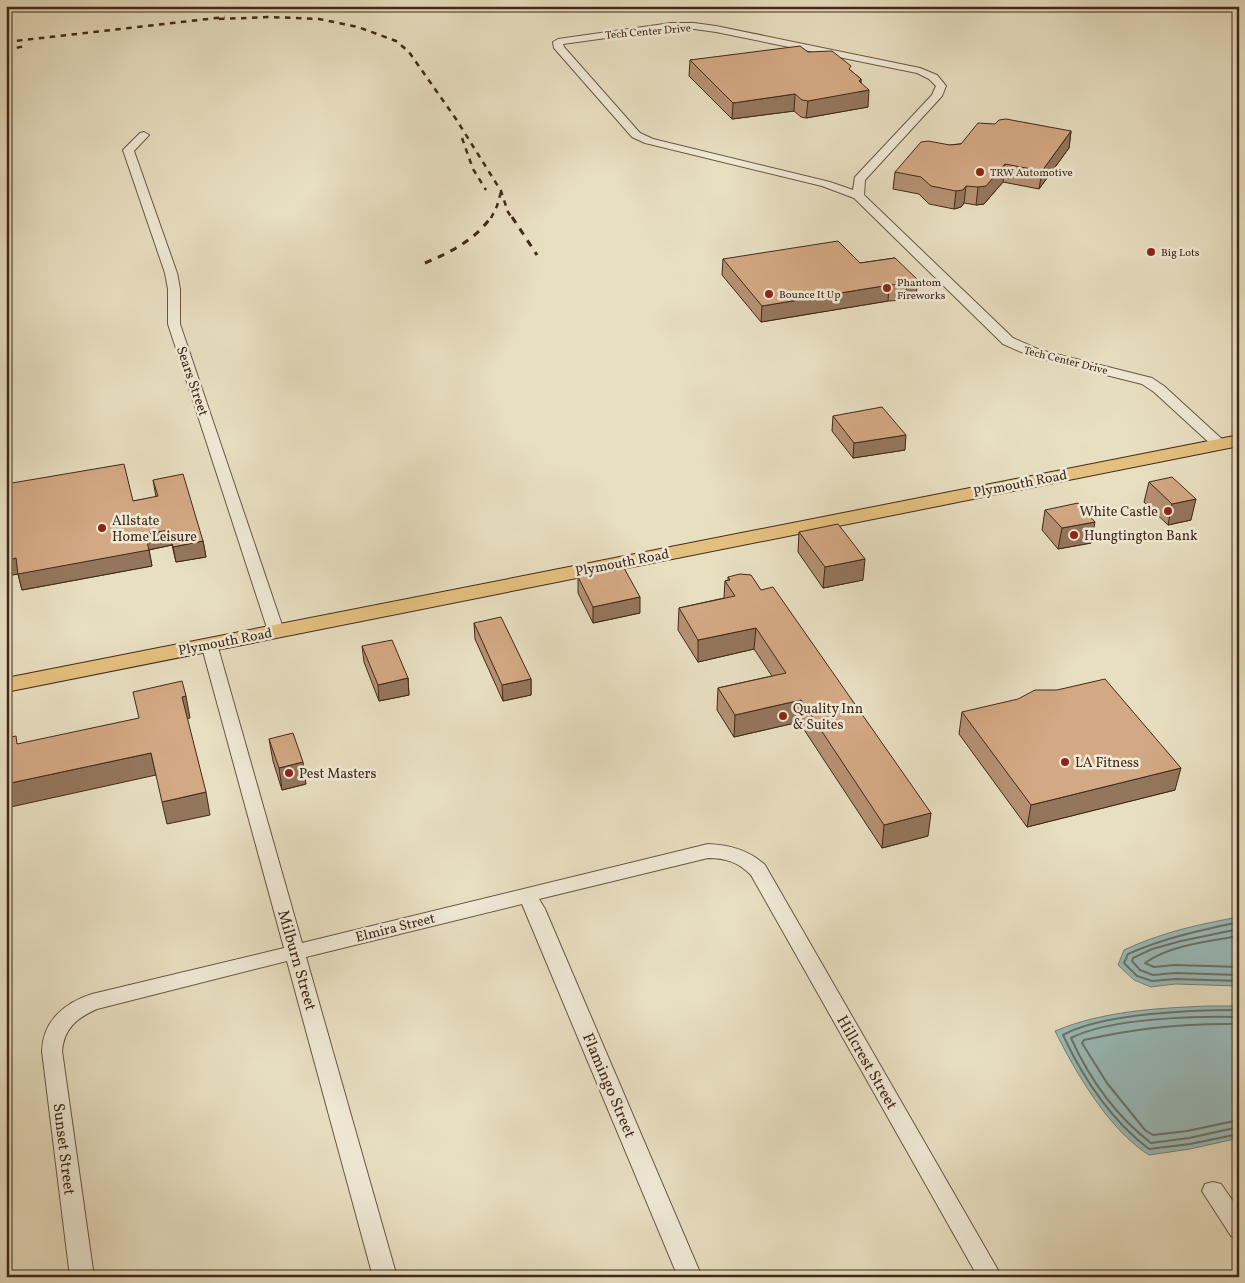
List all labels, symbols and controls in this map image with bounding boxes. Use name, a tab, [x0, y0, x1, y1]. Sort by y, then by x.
street label: Tech Center Drive	[605, 21, 692, 44]
marker: TRW Automotive	[974, 166, 986, 178]
place label: TRW Automotive	[990, 166, 1073, 181]
marker: Big Lots	[1145, 246, 1157, 258]
place label: Big Lots	[1161, 246, 1200, 261]
place label: Phantom Fireworks	[897, 276, 946, 304]
marker: Phantom Fireworks	[881, 282, 893, 294]
marker: Bounce It Up	[763, 288, 775, 300]
place label: Bounce It Up	[779, 288, 841, 303]
street label: Sears Street	[171, 344, 212, 419]
street label: Tech Center Drive	[1022, 344, 1109, 379]
street label: Plymouth Road	[972, 466, 1069, 503]
place label: White Castle	[1079, 503, 1158, 522]
marker: White Castle	[1162, 505, 1174, 517]
place label: Allstate Home Leisure	[112, 512, 197, 547]
marker: Allstate Home Leisure	[96, 522, 108, 534]
place label: Hungtington Bank	[1084, 527, 1198, 546]
marker: Hungtington Bank	[1068, 529, 1080, 541]
street label: Plymouth Road	[574, 545, 671, 582]
street label: Plymouth Road	[177, 624, 274, 661]
place label: Quality Inn & Suites	[793, 700, 863, 735]
marker: Quality Inn & Suites	[777, 710, 789, 722]
place label: LA Fitness	[1075, 754, 1139, 773]
marker: LA Fitness	[1059, 756, 1071, 768]
place label: Pest Masters	[299, 765, 376, 784]
marker: Pest Masters	[283, 767, 295, 779]
street label: Milburn Street	[271, 908, 321, 1014]
street label: Elmira Street	[354, 909, 437, 948]
street label: Hillcrest Street	[830, 1012, 902, 1114]
street label: Flamingo Street	[576, 1030, 640, 1142]
street label: Sunset Street	[46, 1102, 80, 1197]

